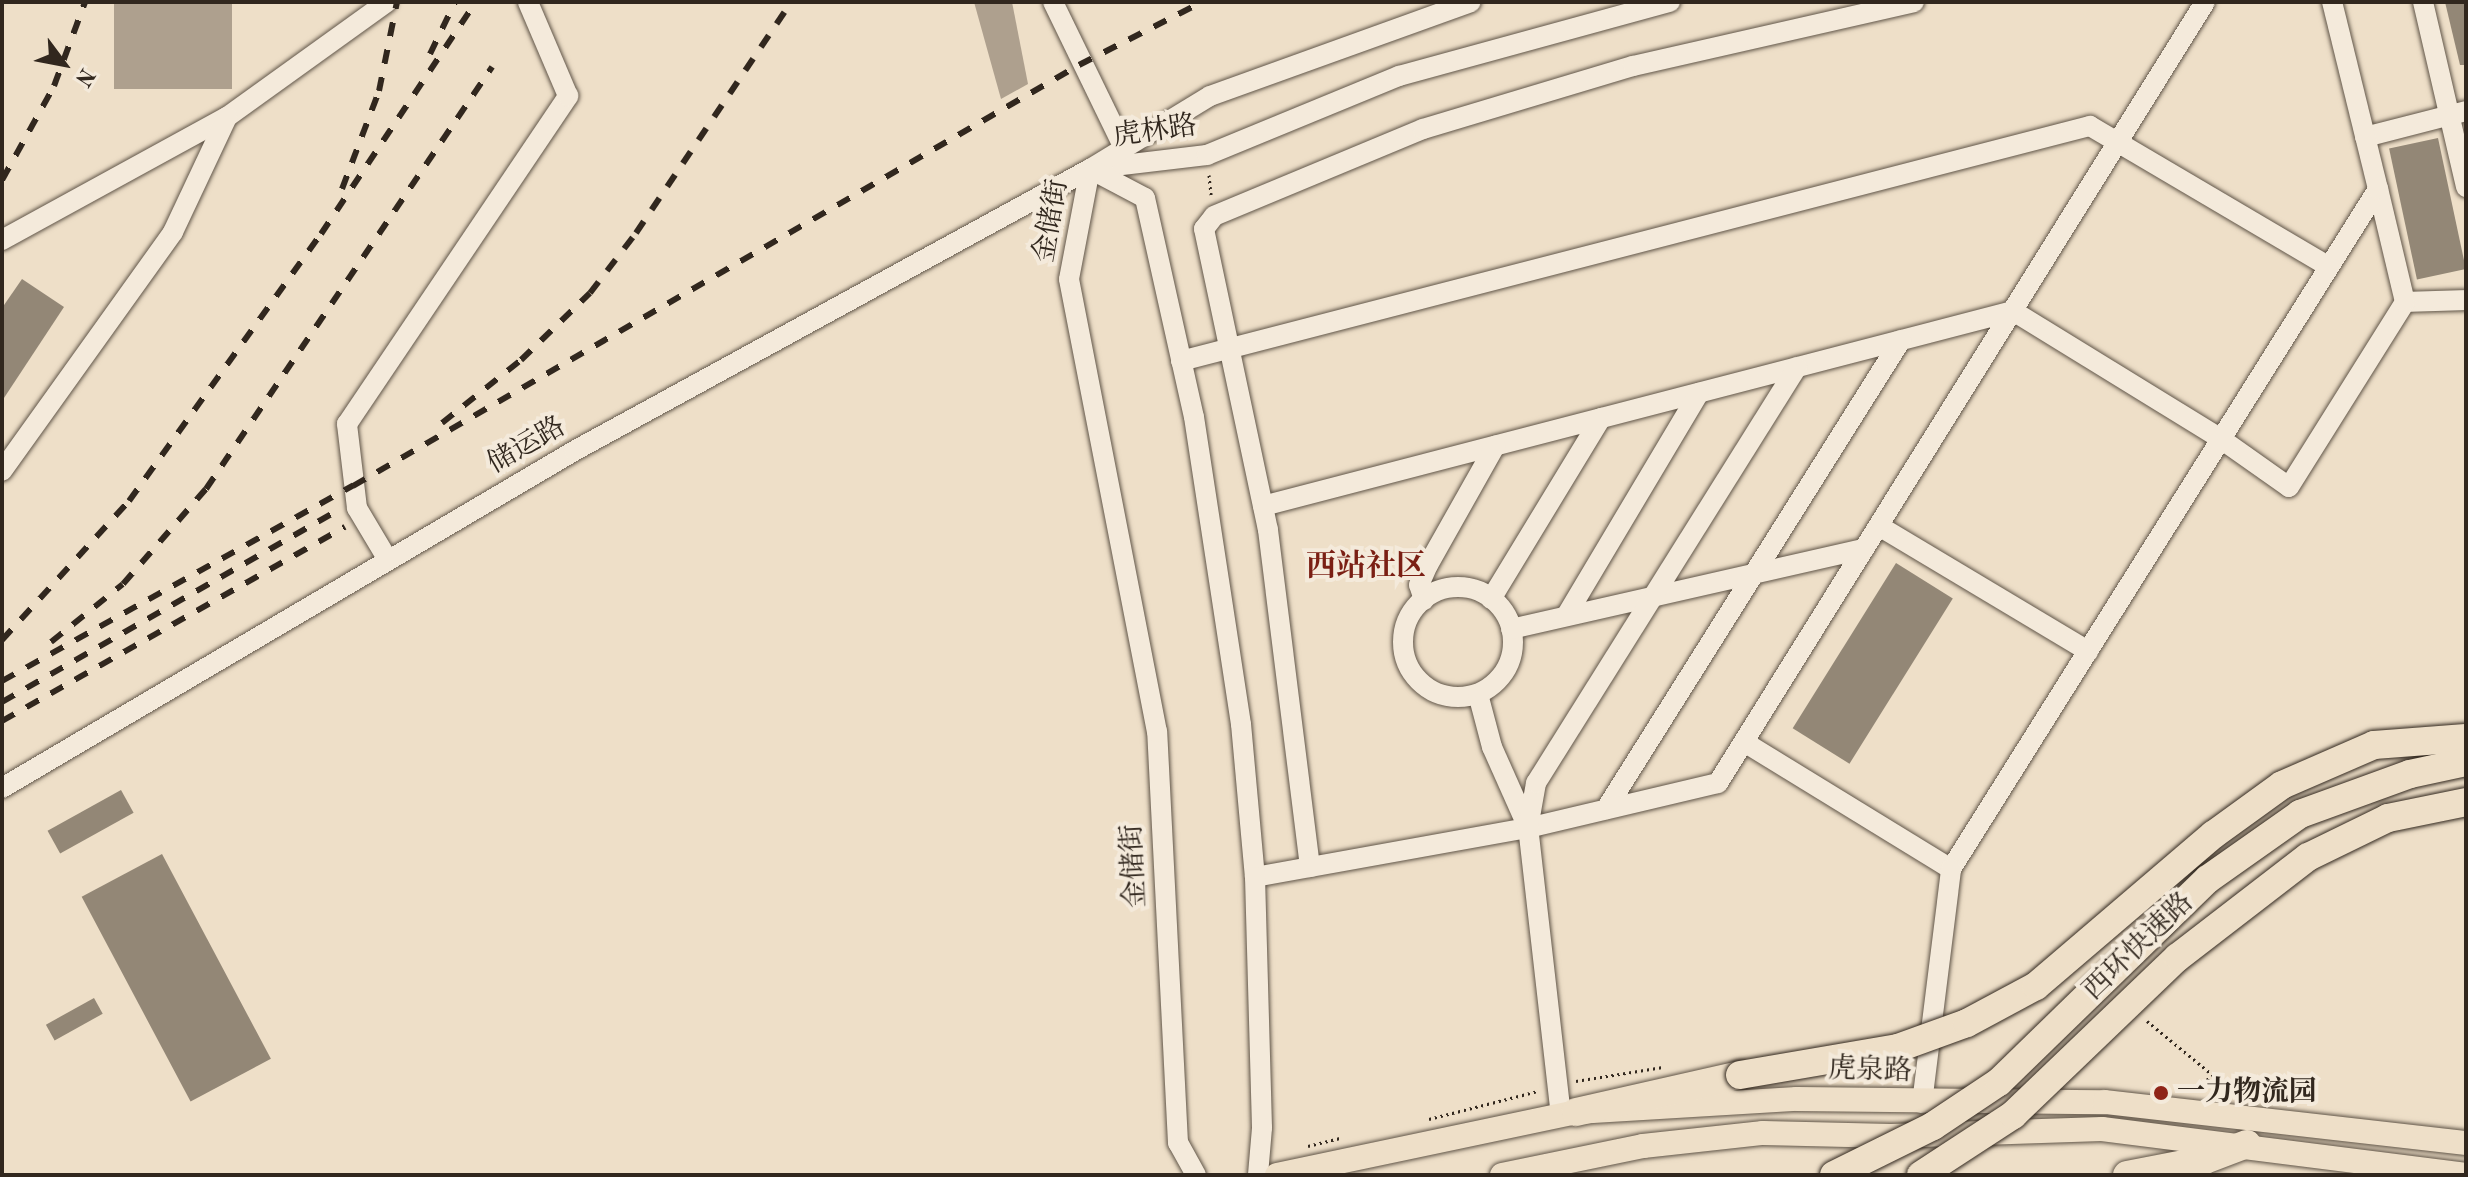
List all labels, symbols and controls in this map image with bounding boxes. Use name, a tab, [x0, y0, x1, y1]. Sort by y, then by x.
north arrow	[24, 24, 104, 104]
text: N	[71, 64, 98, 90]
street label: 虎林路	[1111, 110, 1199, 154]
street label: 金储街	[1028, 177, 1076, 265]
street label: 储运路	[482, 410, 572, 482]
district label: 西站社区	[1306, 549, 1426, 585]
street label: 金储街	[1116, 823, 1154, 909]
street label: 西环快速路	[2077, 886, 2201, 1008]
street label: 虎泉路	[1827, 1053, 1913, 1089]
place label: 一力物流园	[2177, 1076, 2317, 1110]
marker: 一力物流园	[2152, 1084, 2170, 1102]

